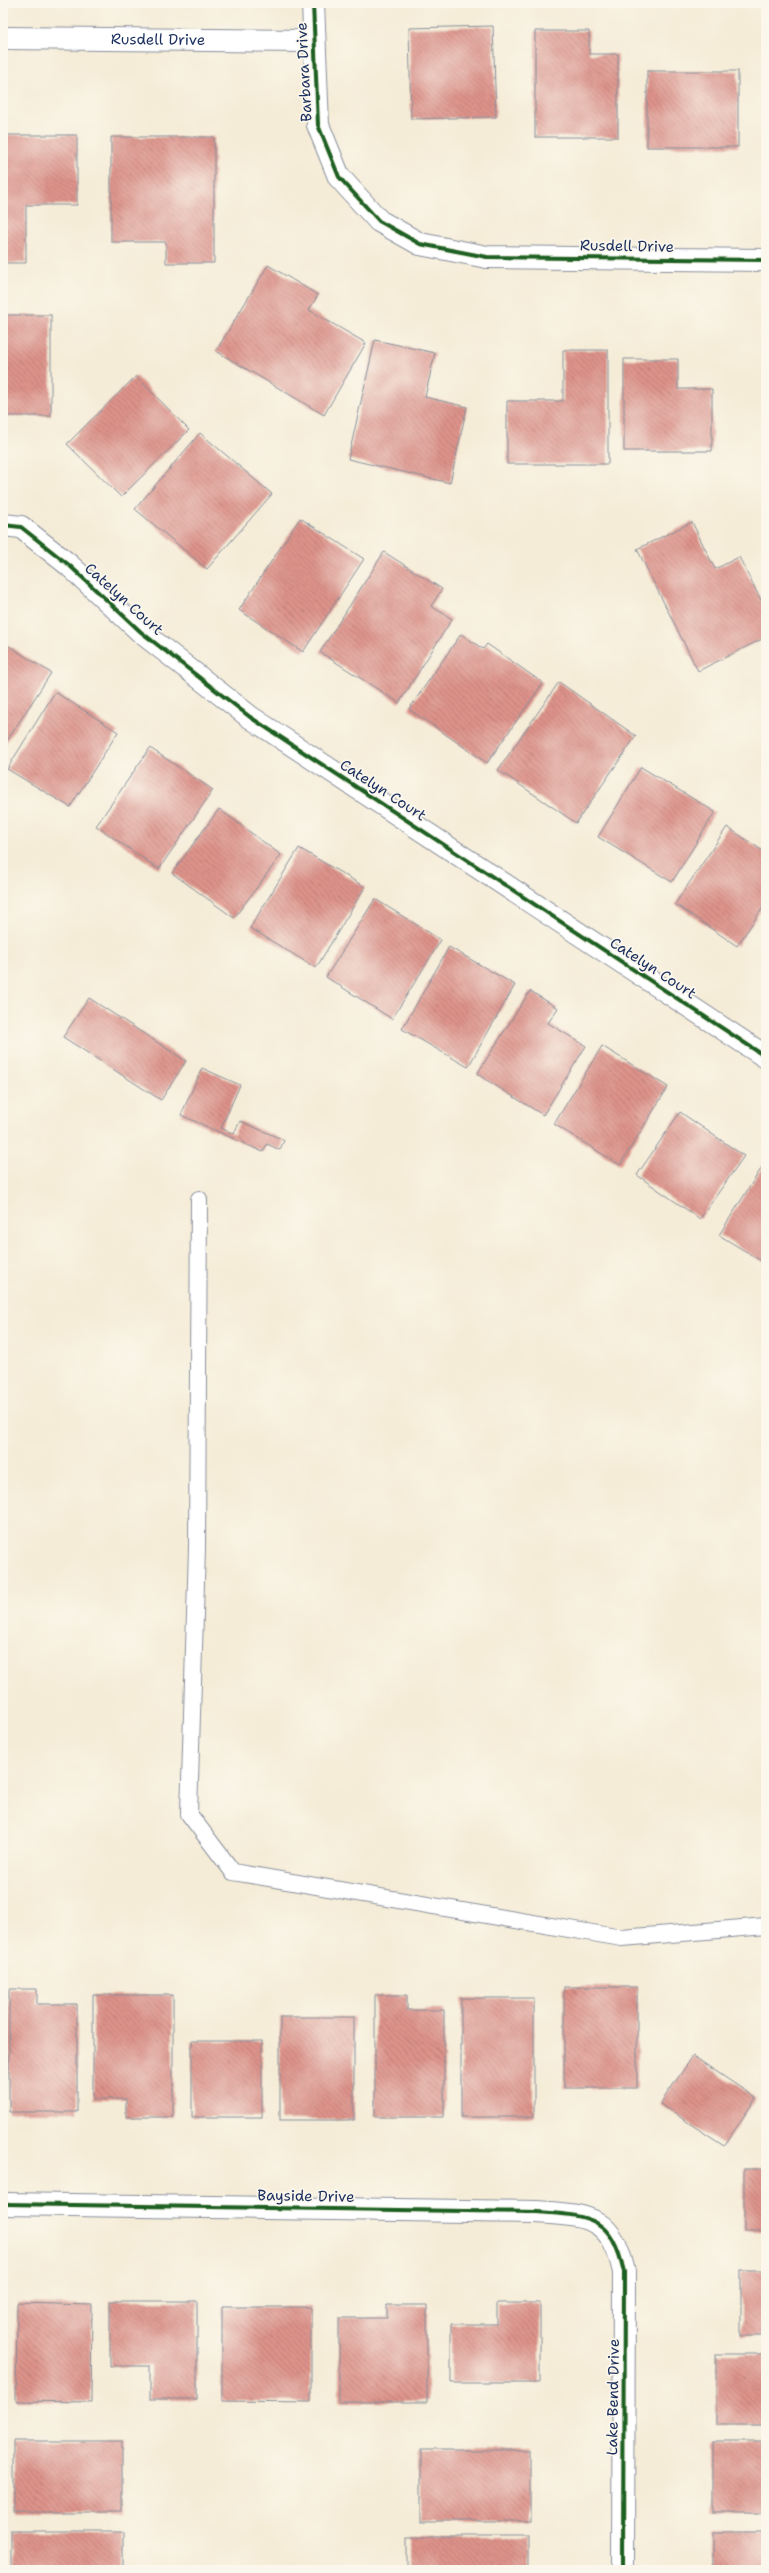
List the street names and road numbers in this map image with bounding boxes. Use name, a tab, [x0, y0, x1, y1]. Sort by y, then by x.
street label: Barbara Drive	[291, 22, 317, 122]
street label: Rusdell Drive	[111, 29, 205, 50]
street label: Rusdell Drive	[580, 235, 674, 257]
street label: Catelyn Court	[80, 558, 168, 640]
street label: Catelyn Court	[336, 755, 430, 825]
street label: Catelyn Court	[606, 933, 700, 1003]
street label: Bayside Drive	[257, 2185, 355, 2207]
street label: Lake Bend Drive	[602, 2338, 624, 2456]

